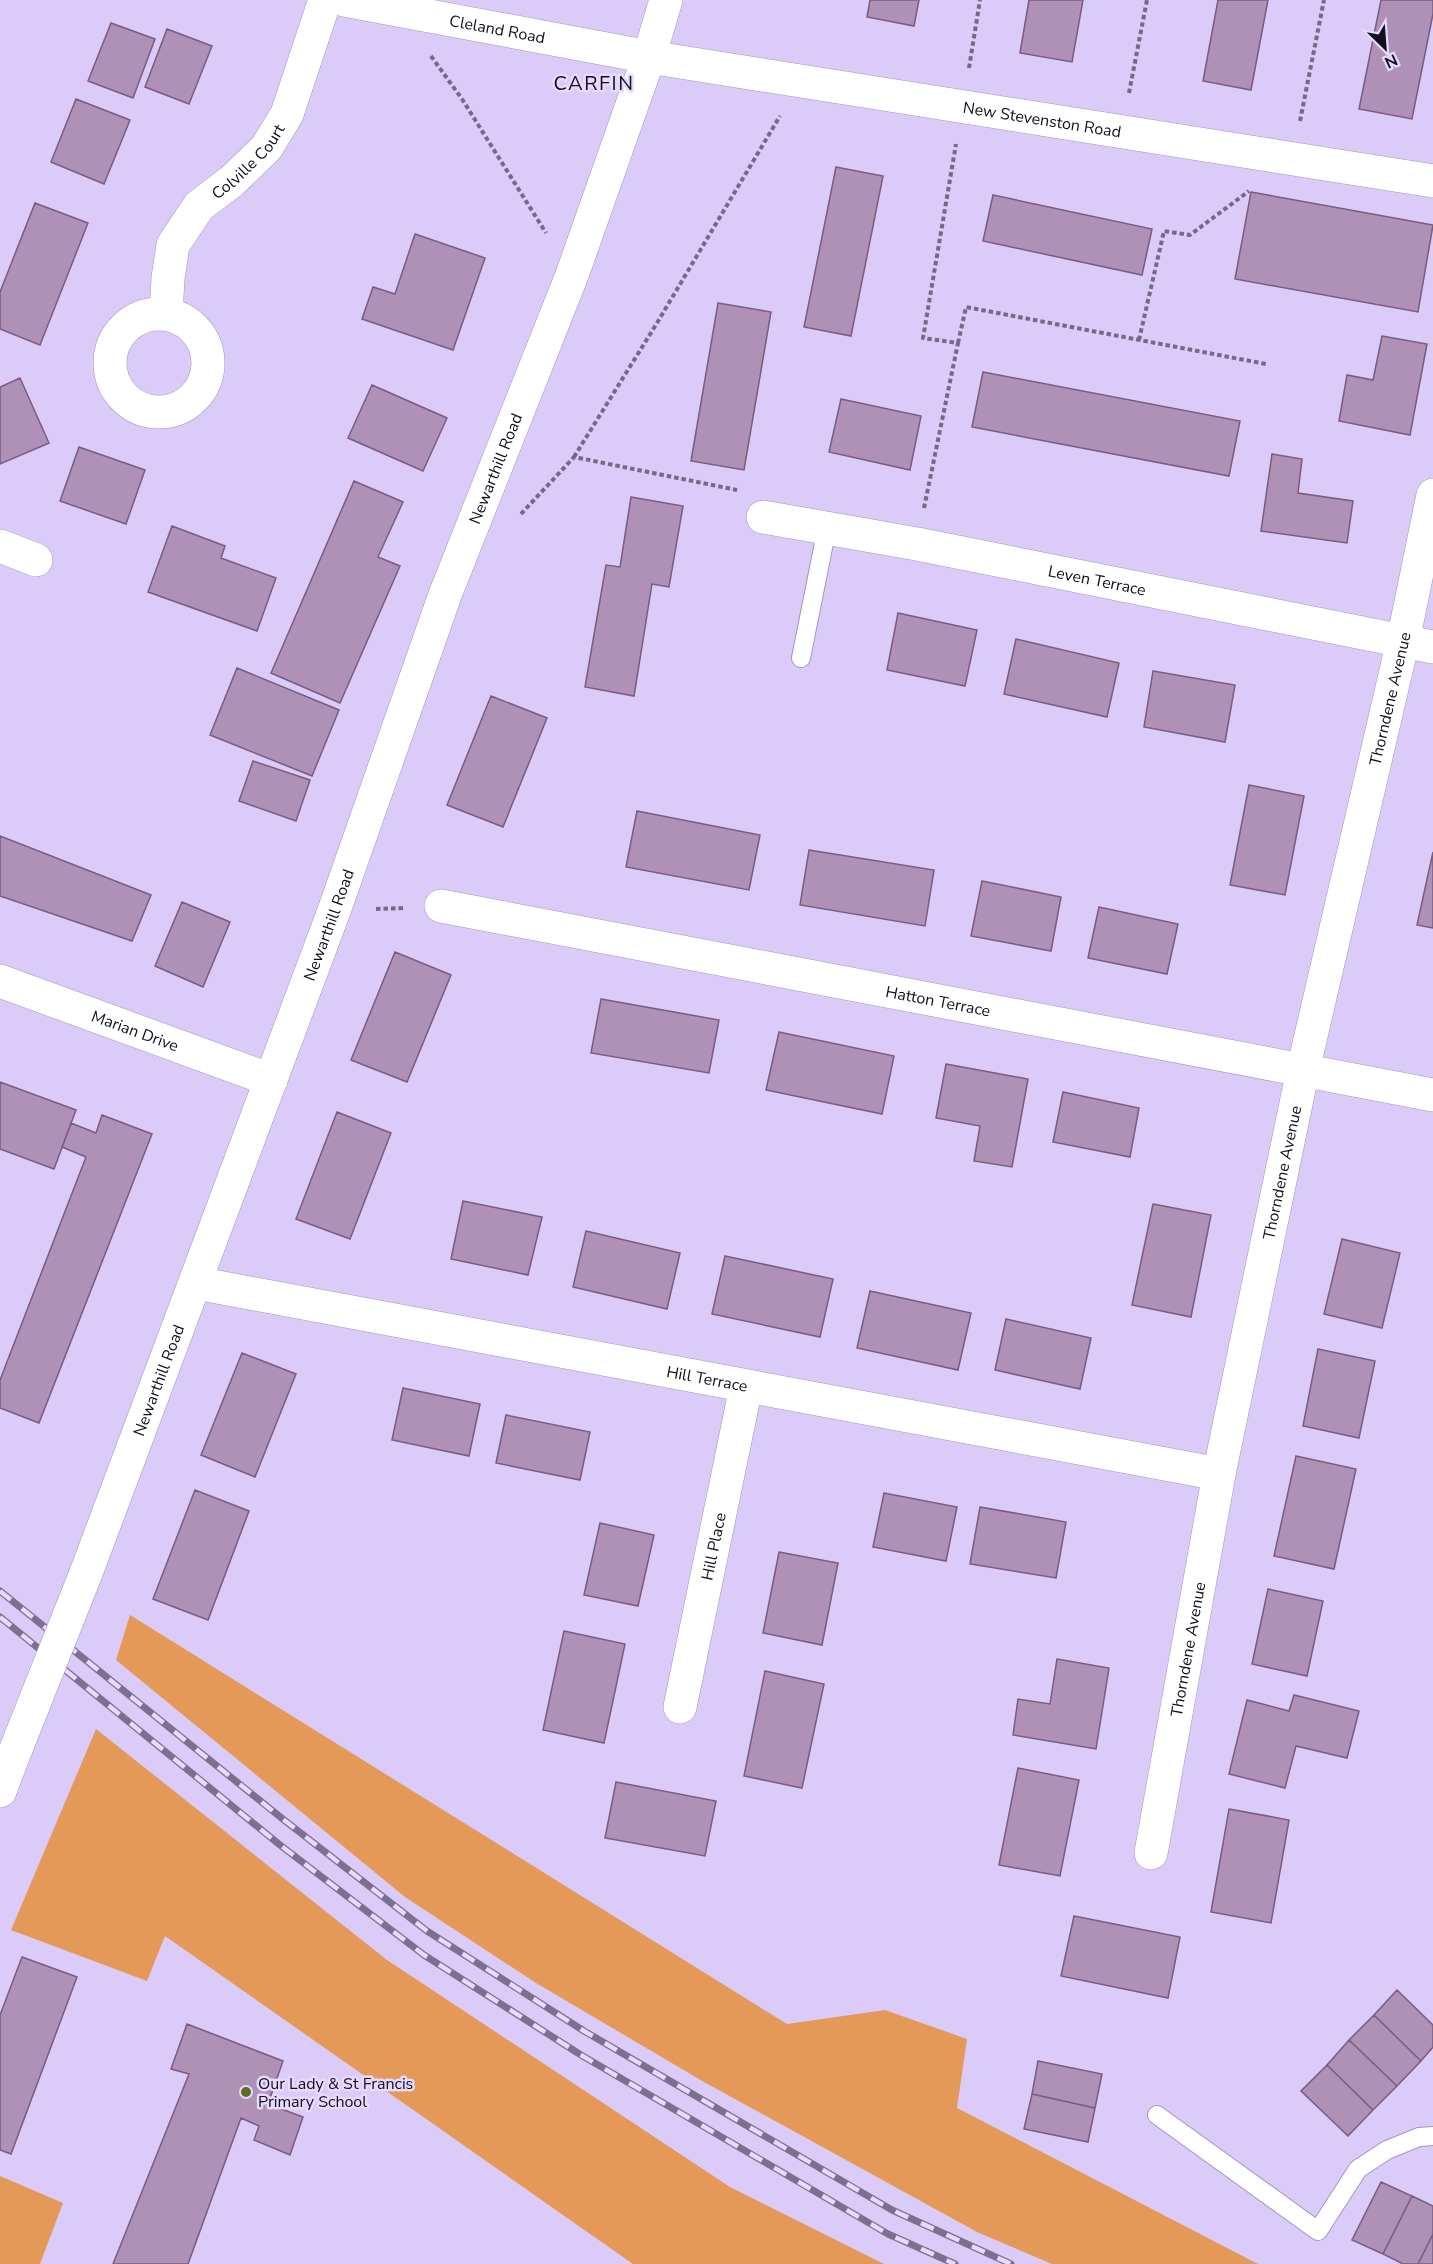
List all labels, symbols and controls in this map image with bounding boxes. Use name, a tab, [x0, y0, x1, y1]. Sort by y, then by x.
street label: Cleland Road	[447, 10, 547, 49]
north arrow	[1355, 18, 1415, 78]
text: N	[1381, 48, 1401, 73]
district label: CARFIN	[554, 70, 634, 97]
street label: New Stevenston Road	[961, 97, 1123, 144]
street label: Colville Court	[207, 120, 291, 205]
street label: Newarthill Road	[464, 410, 528, 527]
street label: Leven Terrace	[1046, 560, 1148, 601]
street label: Thorndene Avenue	[1364, 630, 1417, 768]
street label: Newarthill Road	[299, 866, 360, 984]
street label: Hatton Terrace	[884, 981, 992, 1022]
street label: Marian Drive	[88, 1005, 182, 1057]
street label: Thorndene Avenue	[1258, 1104, 1307, 1242]
street label: Newarthill Road	[128, 1322, 190, 1439]
street label: Hill Terrace	[665, 1361, 749, 1398]
street label: Hill Place	[696, 1511, 732, 1582]
street label: Thorndene Avenue	[1166, 1580, 1211, 1719]
place label: Our Lady & St Francis Primary School	[258, 2073, 413, 2113]
marker: Our Lady & St Francis Primary School	[239, 2085, 253, 2099]

